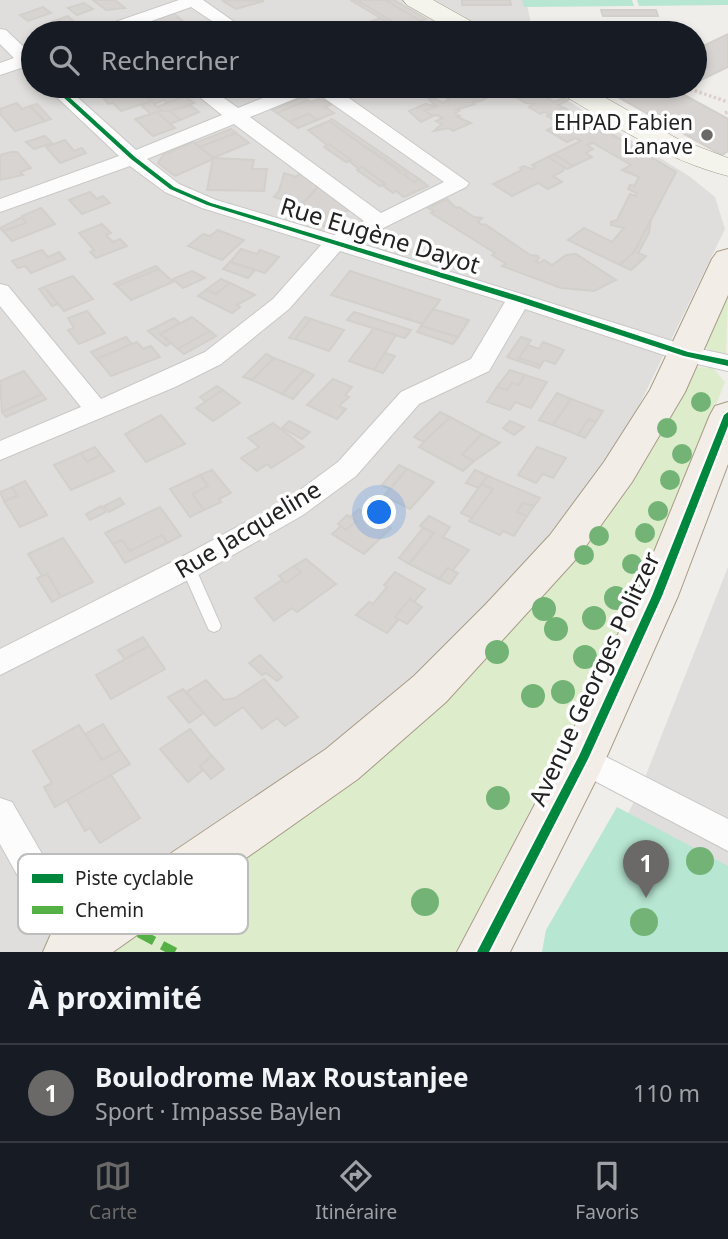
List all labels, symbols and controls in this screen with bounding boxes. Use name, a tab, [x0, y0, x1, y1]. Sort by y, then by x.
search box	[21, 21, 707, 98]
icon: search	[45, 41, 83, 79]
text: Rechercher	[101, 42, 239, 78]
place label: EHPAD Fabien Lanave	[554, 108, 693, 160]
marker: EHPAD Fabien Lanave	[699, 127, 715, 143]
street label: Rue Eugène Dayot	[277, 189, 485, 281]
street label: Rue Jacqueline	[168, 472, 326, 585]
your location	[362, 495, 396, 529]
street label: Avenue Georges Politzer	[520, 546, 667, 811]
pin: 1	[623, 840, 669, 898]
legend	[18, 854, 248, 934]
text: Piste cyclable	[75, 865, 194, 891]
text: Chemin	[75, 897, 144, 923]
text: À proximité	[28, 977, 202, 1018]
text: Boulodrome Max Roustanjee	[95, 1059, 469, 1095]
text: 1	[44, 1077, 58, 1109]
text: 110 m	[633, 1077, 700, 1109]
text: Sport · Impasse Baylen	[95, 1095, 342, 1127]
tab: Carte	[89, 1157, 137, 1225]
tab: Itinéraire	[315, 1157, 397, 1225]
tab: Favoris	[575, 1157, 639, 1225]

